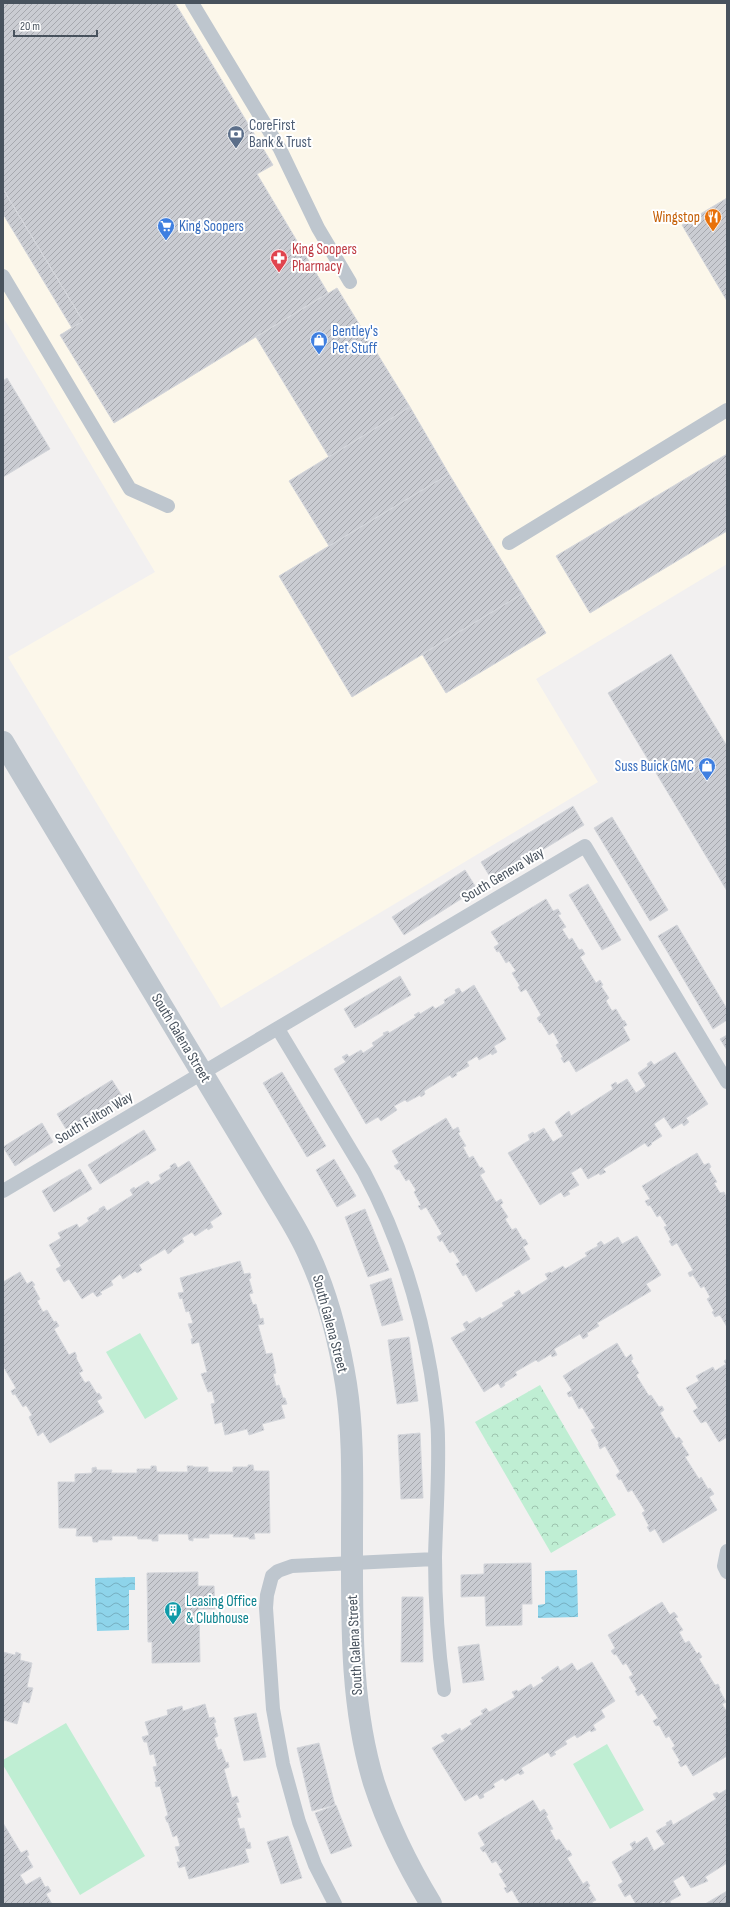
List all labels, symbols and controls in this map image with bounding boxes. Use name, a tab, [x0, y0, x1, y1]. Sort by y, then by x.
scale bar	[14, 12, 97, 38]
text: 20 m	[20, 19, 40, 34]
place label: CoreFirst Bank & Trust	[249, 116, 312, 152]
bank icon: CoreFirst Bank & Trust	[226, 124, 246, 149]
restaurant icon: Wingstop	[703, 207, 723, 232]
place label: Wingstop	[653, 208, 700, 227]
supermarket icon: King Soopers	[156, 216, 176, 241]
place label: King Soopers	[179, 217, 244, 236]
place label: King Soopers Pharmacy	[292, 240, 357, 276]
pharmacy icon: King Soopers Pharmacy	[269, 248, 289, 273]
place label: Bentley's Pet Stuff	[332, 322, 378, 358]
shop icon: Bentley's Pet Stuff	[309, 330, 329, 355]
shop icon: Suss Buick GMC	[697, 756, 717, 781]
place label: Suss Buick GMC	[615, 757, 694, 776]
street label: South Geneva Way	[458, 843, 548, 907]
street label: South Galena Street	[147, 990, 215, 1086]
street label: South Fulton Way	[52, 1087, 136, 1149]
street label: South Galena Street	[308, 1273, 352, 1375]
place label: Leasing Office & Clubhouse	[186, 1592, 257, 1628]
street label: South Galena Street	[343, 1594, 367, 1696]
building icon: Leasing Office & Clubhouse	[163, 1600, 183, 1625]

